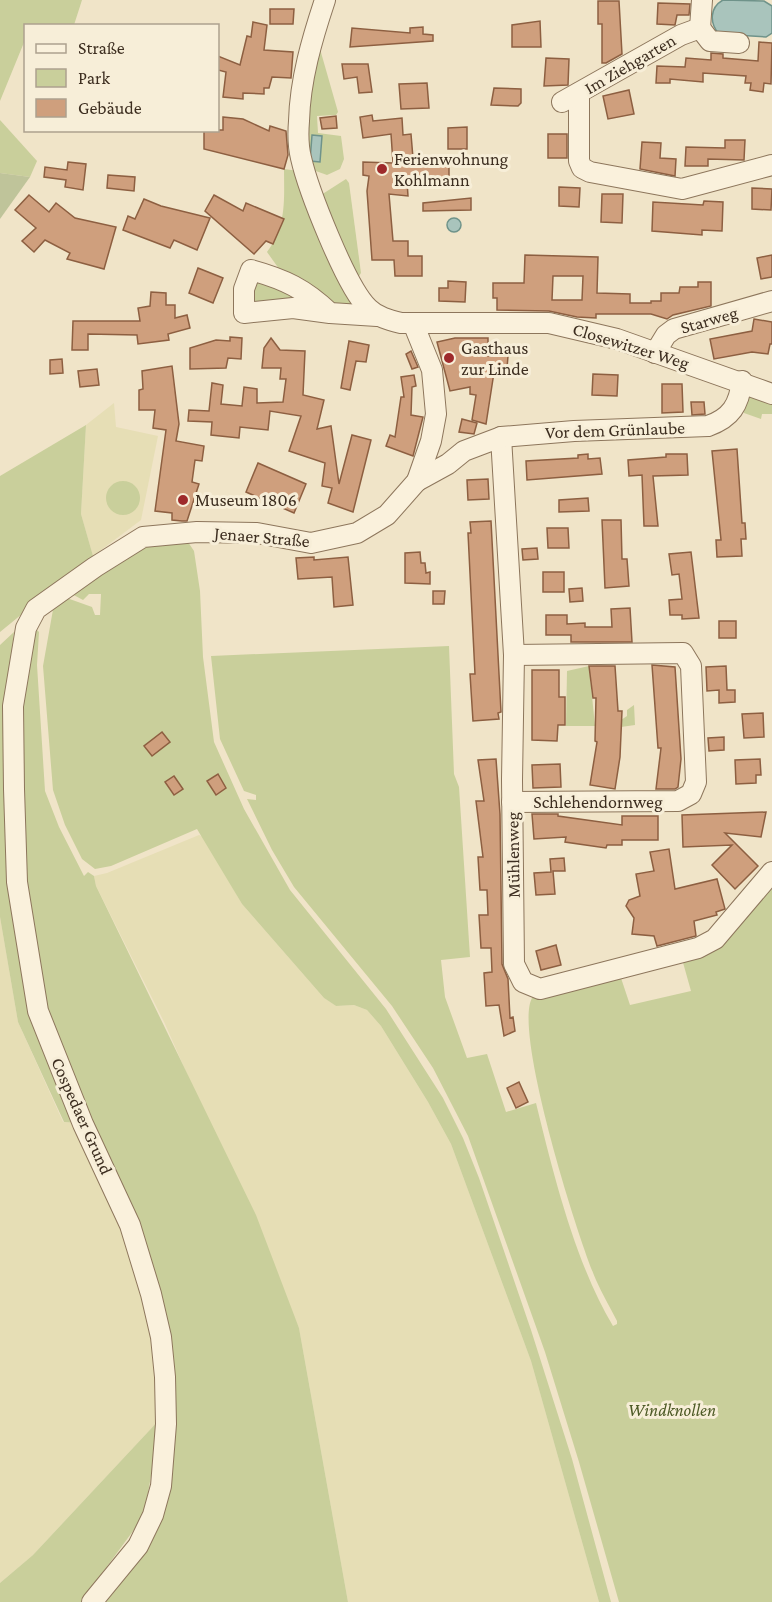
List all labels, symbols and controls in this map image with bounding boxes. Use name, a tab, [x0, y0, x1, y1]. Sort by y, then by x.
legend	[24, 24, 219, 132]
street label: Im Ziehgarten	[581, 30, 679, 98]
text: Straße	[78, 38, 125, 58]
text: Park	[78, 68, 110, 88]
text: Gebäude	[78, 98, 142, 118]
place label: Ferienwohnung Kohlmann	[394, 149, 509, 190]
marker: Ferienwohnung Kohlmann	[375, 162, 389, 176]
street label: Starweg	[678, 302, 740, 338]
street label: Closewitzer Weg	[570, 319, 692, 373]
place label: Gasthaus zur Linde	[461, 338, 529, 379]
marker: Gasthaus zur Linde	[442, 351, 456, 365]
street label: Vor dem Grünlaube	[545, 418, 685, 442]
place label: Museum 1806	[195, 490, 297, 510]
marker: Museum 1806	[176, 493, 190, 507]
street label: Jenaer Straße	[212, 523, 311, 551]
street label: Schlehendornweg	[533, 792, 663, 812]
street label: Mühlenweg	[502, 811, 524, 898]
street label: Cospedaer Grund	[47, 1054, 117, 1178]
park label: Windknollen	[628, 1400, 716, 1420]

